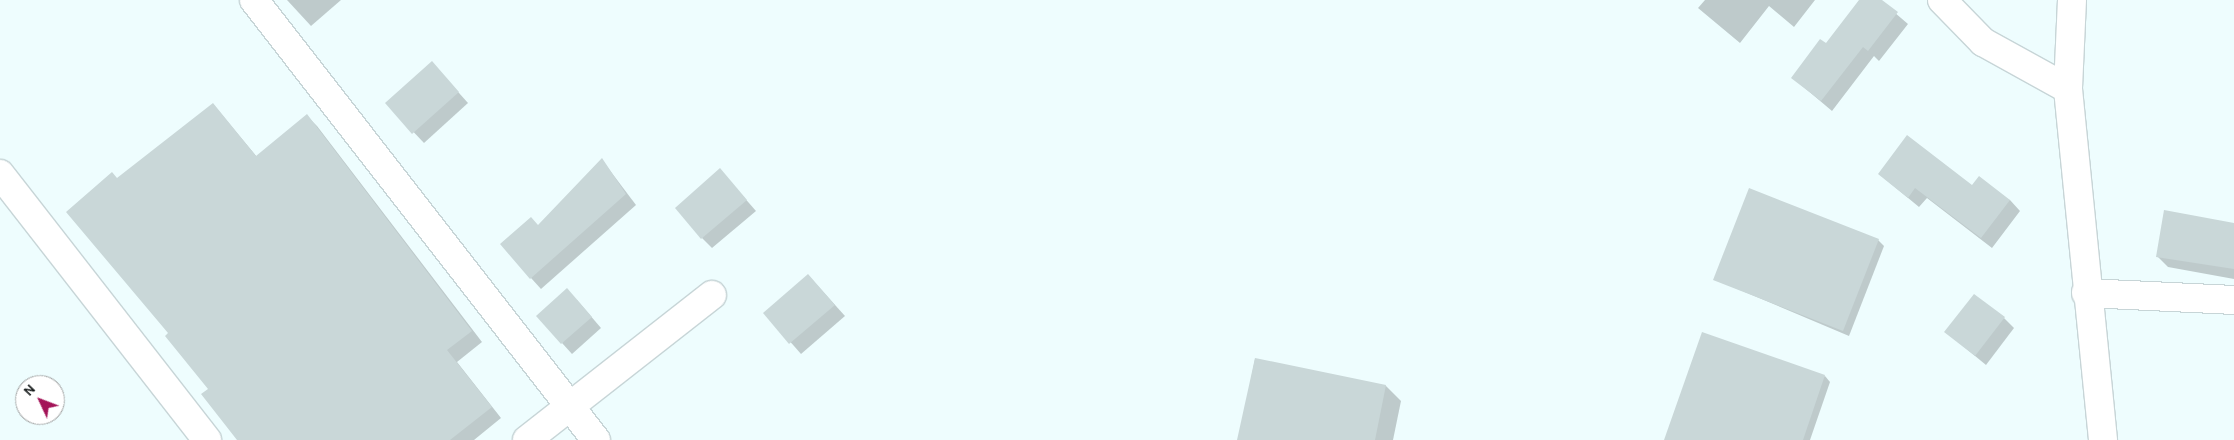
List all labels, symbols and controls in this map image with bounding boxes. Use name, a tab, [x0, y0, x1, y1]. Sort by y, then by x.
north arrow	[15, 375, 65, 425]
text: N	[20, 381, 39, 400]

